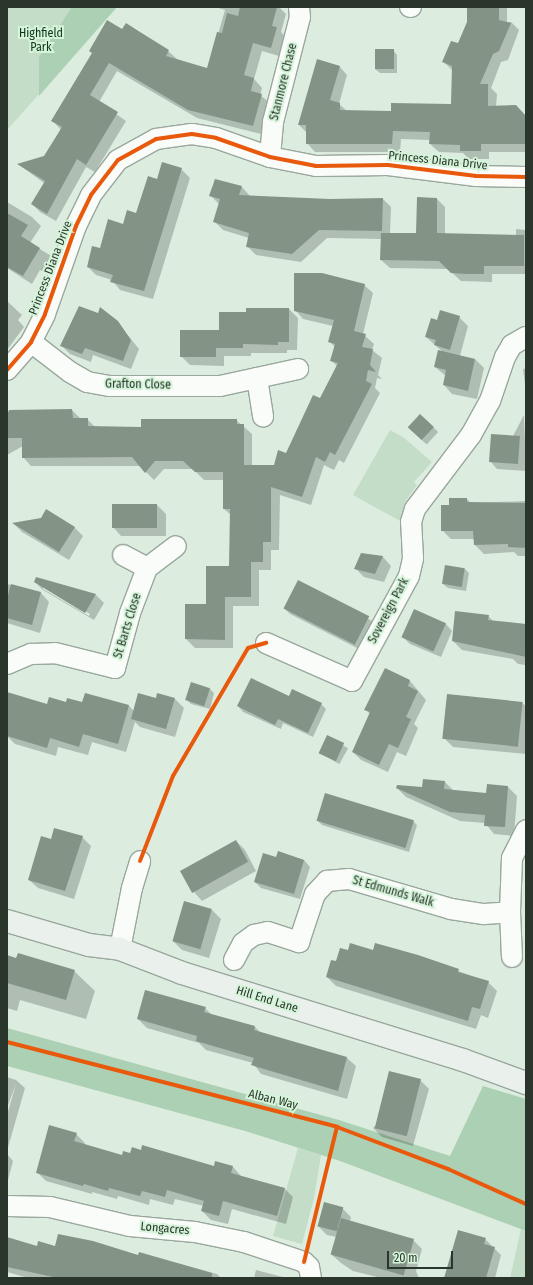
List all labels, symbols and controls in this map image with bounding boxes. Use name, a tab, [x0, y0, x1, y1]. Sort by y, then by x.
park label: Highfield Park	[19, 27, 63, 55]
street label: Stanmore Chase	[267, 42, 301, 122]
street label: Princess Diana Drive	[388, 149, 488, 173]
street label: Princess Diana Drive	[26, 219, 76, 317]
street label: Grafton Close	[105, 377, 171, 393]
street label: Sovereign Park	[366, 576, 412, 646]
street label: St Barts Close	[111, 592, 145, 660]
street label: St Edmunds Walk	[351, 874, 435, 910]
street label: Hill End Lane	[234, 984, 300, 1016]
street label: Alban Way	[247, 1087, 299, 1113]
street label: Longacres	[140, 1220, 190, 1238]
scale bar	[389, 1243, 455, 1269]
text: 20 m	[394, 1251, 418, 1265]

